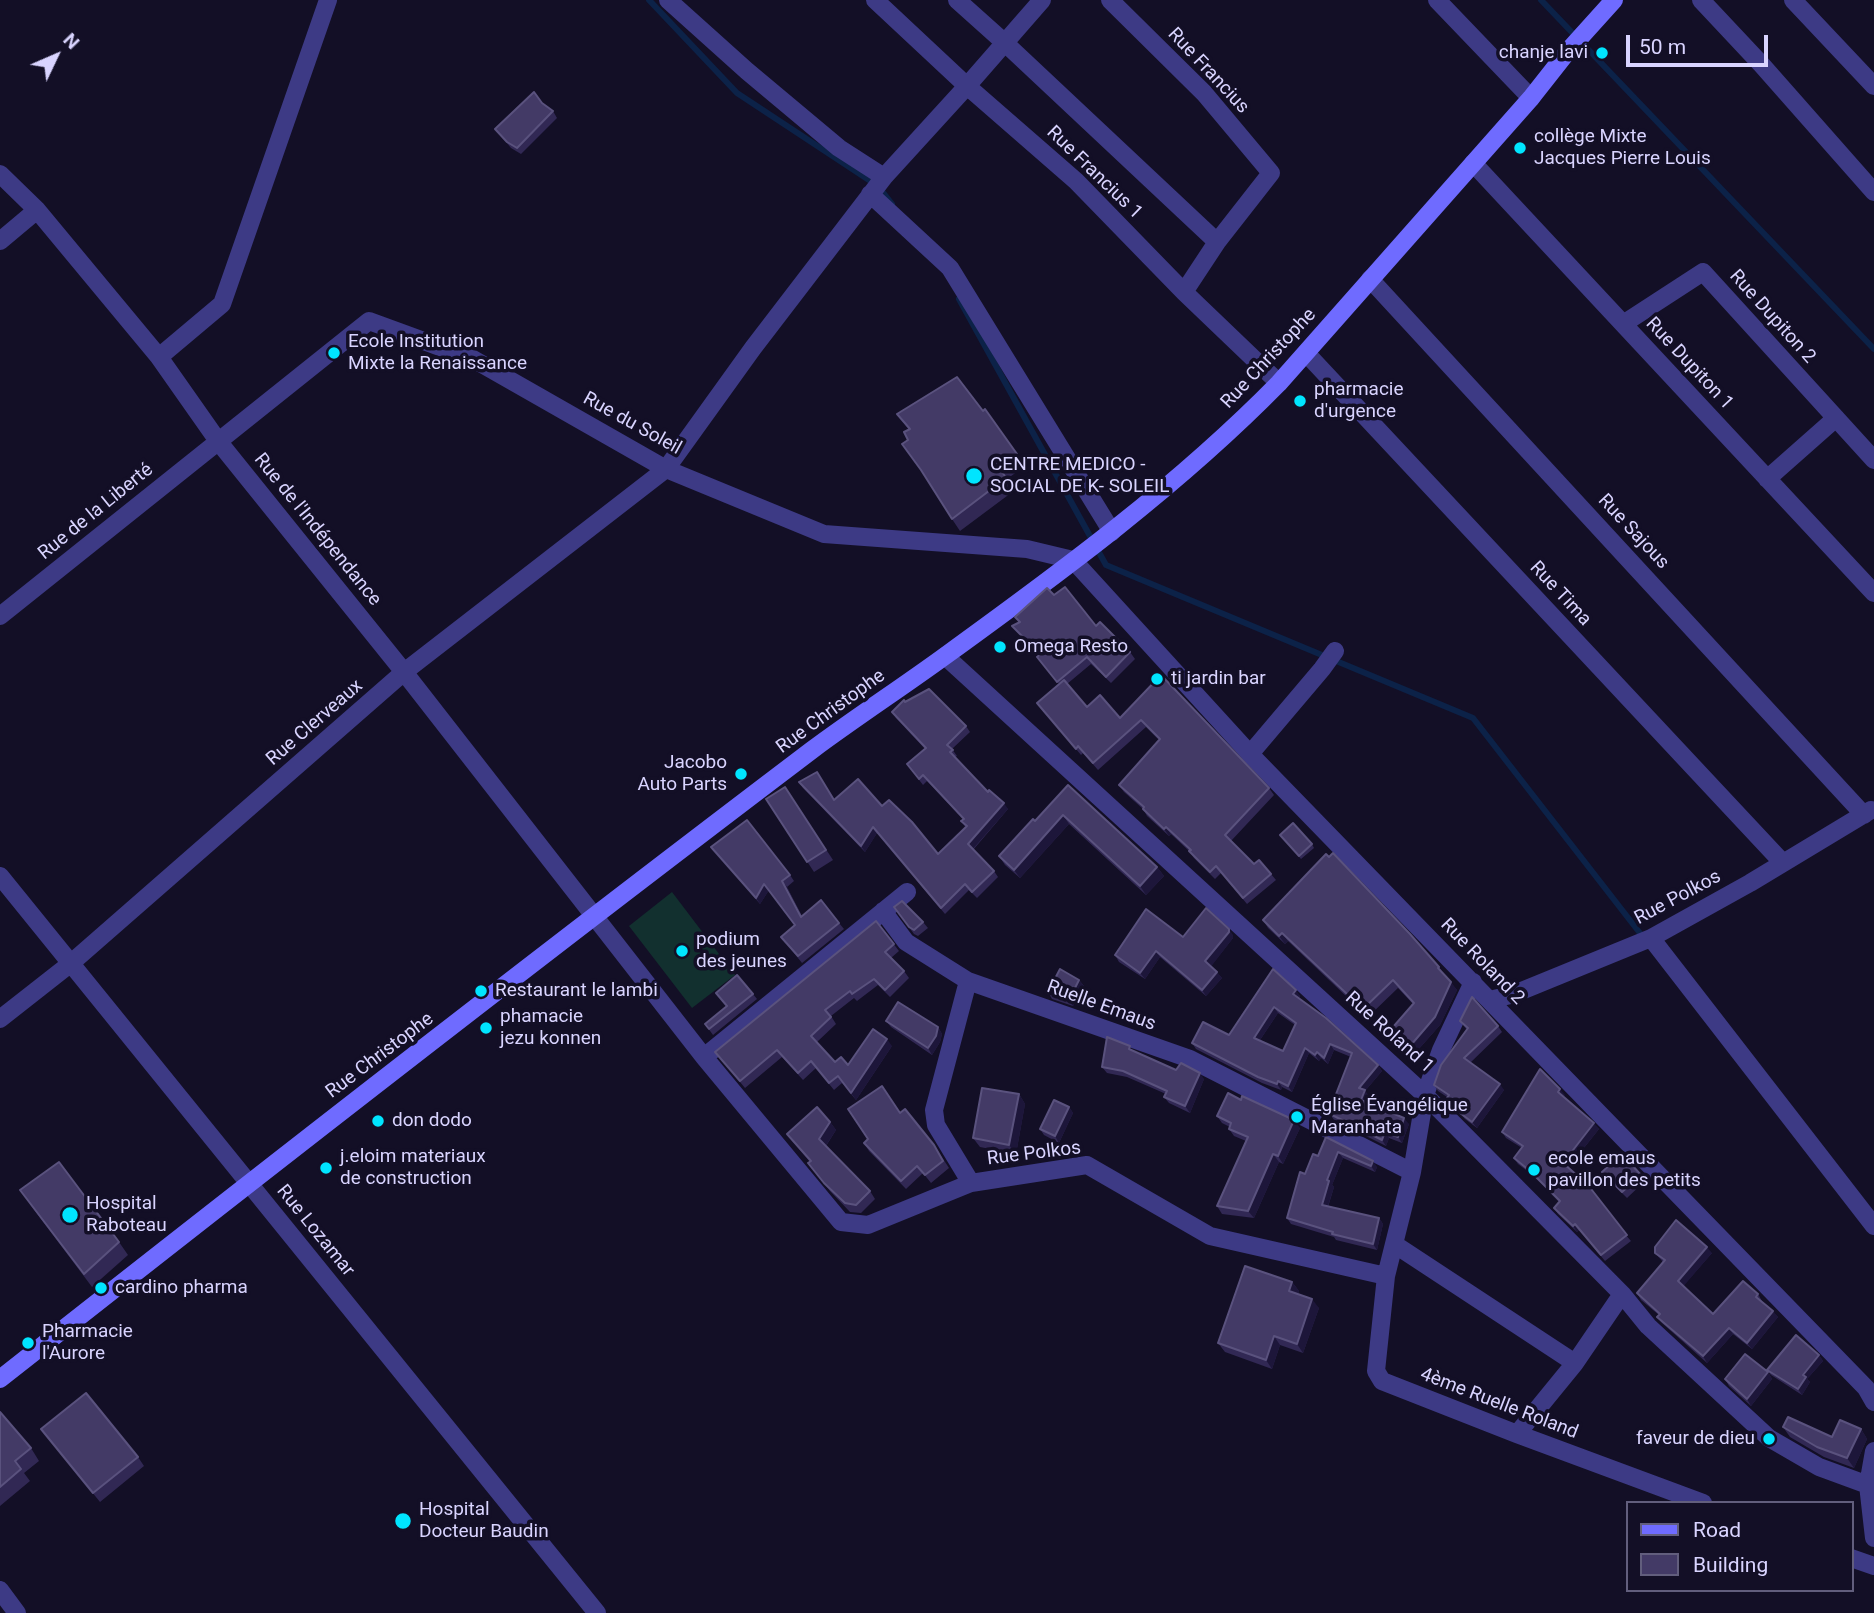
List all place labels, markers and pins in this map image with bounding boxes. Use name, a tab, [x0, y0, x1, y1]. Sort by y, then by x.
place label: chanje lavi	[1499, 42, 1588, 64]
marker: chanje lavi	[1594, 45, 1610, 61]
place label: collège Mixte Jacques Pierre Louis	[1534, 126, 1711, 170]
marker: collège Mixte Jacques Pierre Louis	[1512, 140, 1528, 156]
place label: Ecole Institution Mixte la Renaissance	[348, 331, 527, 375]
marker: Ecole Institution Mixte la Renaissance	[326, 345, 342, 361]
place label: pharmacie d'urgence	[1314, 379, 1404, 423]
marker: pharmacie d'urgence	[1292, 393, 1308, 409]
place label: CENTRE MEDICO - SOCIAL DE K- SOLEIL	[990, 454, 1169, 498]
marker: CENTRE MEDICO - SOCIAL DE K- SOLEIL	[964, 466, 984, 486]
place label: Omega Resto	[1014, 636, 1128, 658]
marker: Omega Resto	[992, 639, 1008, 655]
place label: ti jardin bar	[1171, 668, 1266, 690]
marker: ti jardin bar	[1149, 671, 1165, 687]
place label: Jacobo Auto Parts	[638, 752, 727, 796]
marker: Jacobo Auto Parts	[733, 766, 749, 782]
place label: podium des jeunes	[696, 929, 787, 973]
marker: podium des jeunes	[674, 943, 690, 959]
place label: Restaurant le lambi	[495, 980, 658, 1002]
marker: Restaurant le lambi	[473, 983, 489, 999]
place label: phamacie jezu konnen	[500, 1006, 601, 1050]
marker: phamacie jezu konnen	[478, 1020, 494, 1036]
place label: Église Évangélique Maranhata	[1311, 1095, 1468, 1139]
marker: Église Évangélique Maranhata	[1289, 1109, 1305, 1125]
place label: don dodo	[392, 1110, 472, 1132]
marker: don dodo	[370, 1113, 386, 1129]
place label: j.eloim materiaux de construction	[340, 1146, 486, 1190]
place label: ecole emaus pavillon des petits	[1548, 1148, 1701, 1192]
marker: j.eloim materiaux de construction	[318, 1160, 334, 1176]
marker: ecole emaus pavillon des petits	[1526, 1162, 1542, 1178]
place label: Hospital Raboteau	[86, 1193, 167, 1237]
marker: Hospital Raboteau	[60, 1205, 80, 1225]
place label: cardino pharma	[115, 1277, 248, 1299]
marker: cardino pharma	[93, 1280, 109, 1296]
place label: Pharmacie l'Aurore	[42, 1321, 133, 1365]
marker: Pharmacie l'Aurore	[20, 1335, 36, 1351]
place label: faveur de dieu	[1636, 1428, 1755, 1450]
marker: faveur de dieu	[1761, 1431, 1777, 1447]
place label: Hospital Docteur Baudin	[419, 1499, 549, 1543]
marker: Hospital Docteur Baudin	[393, 1511, 413, 1531]

